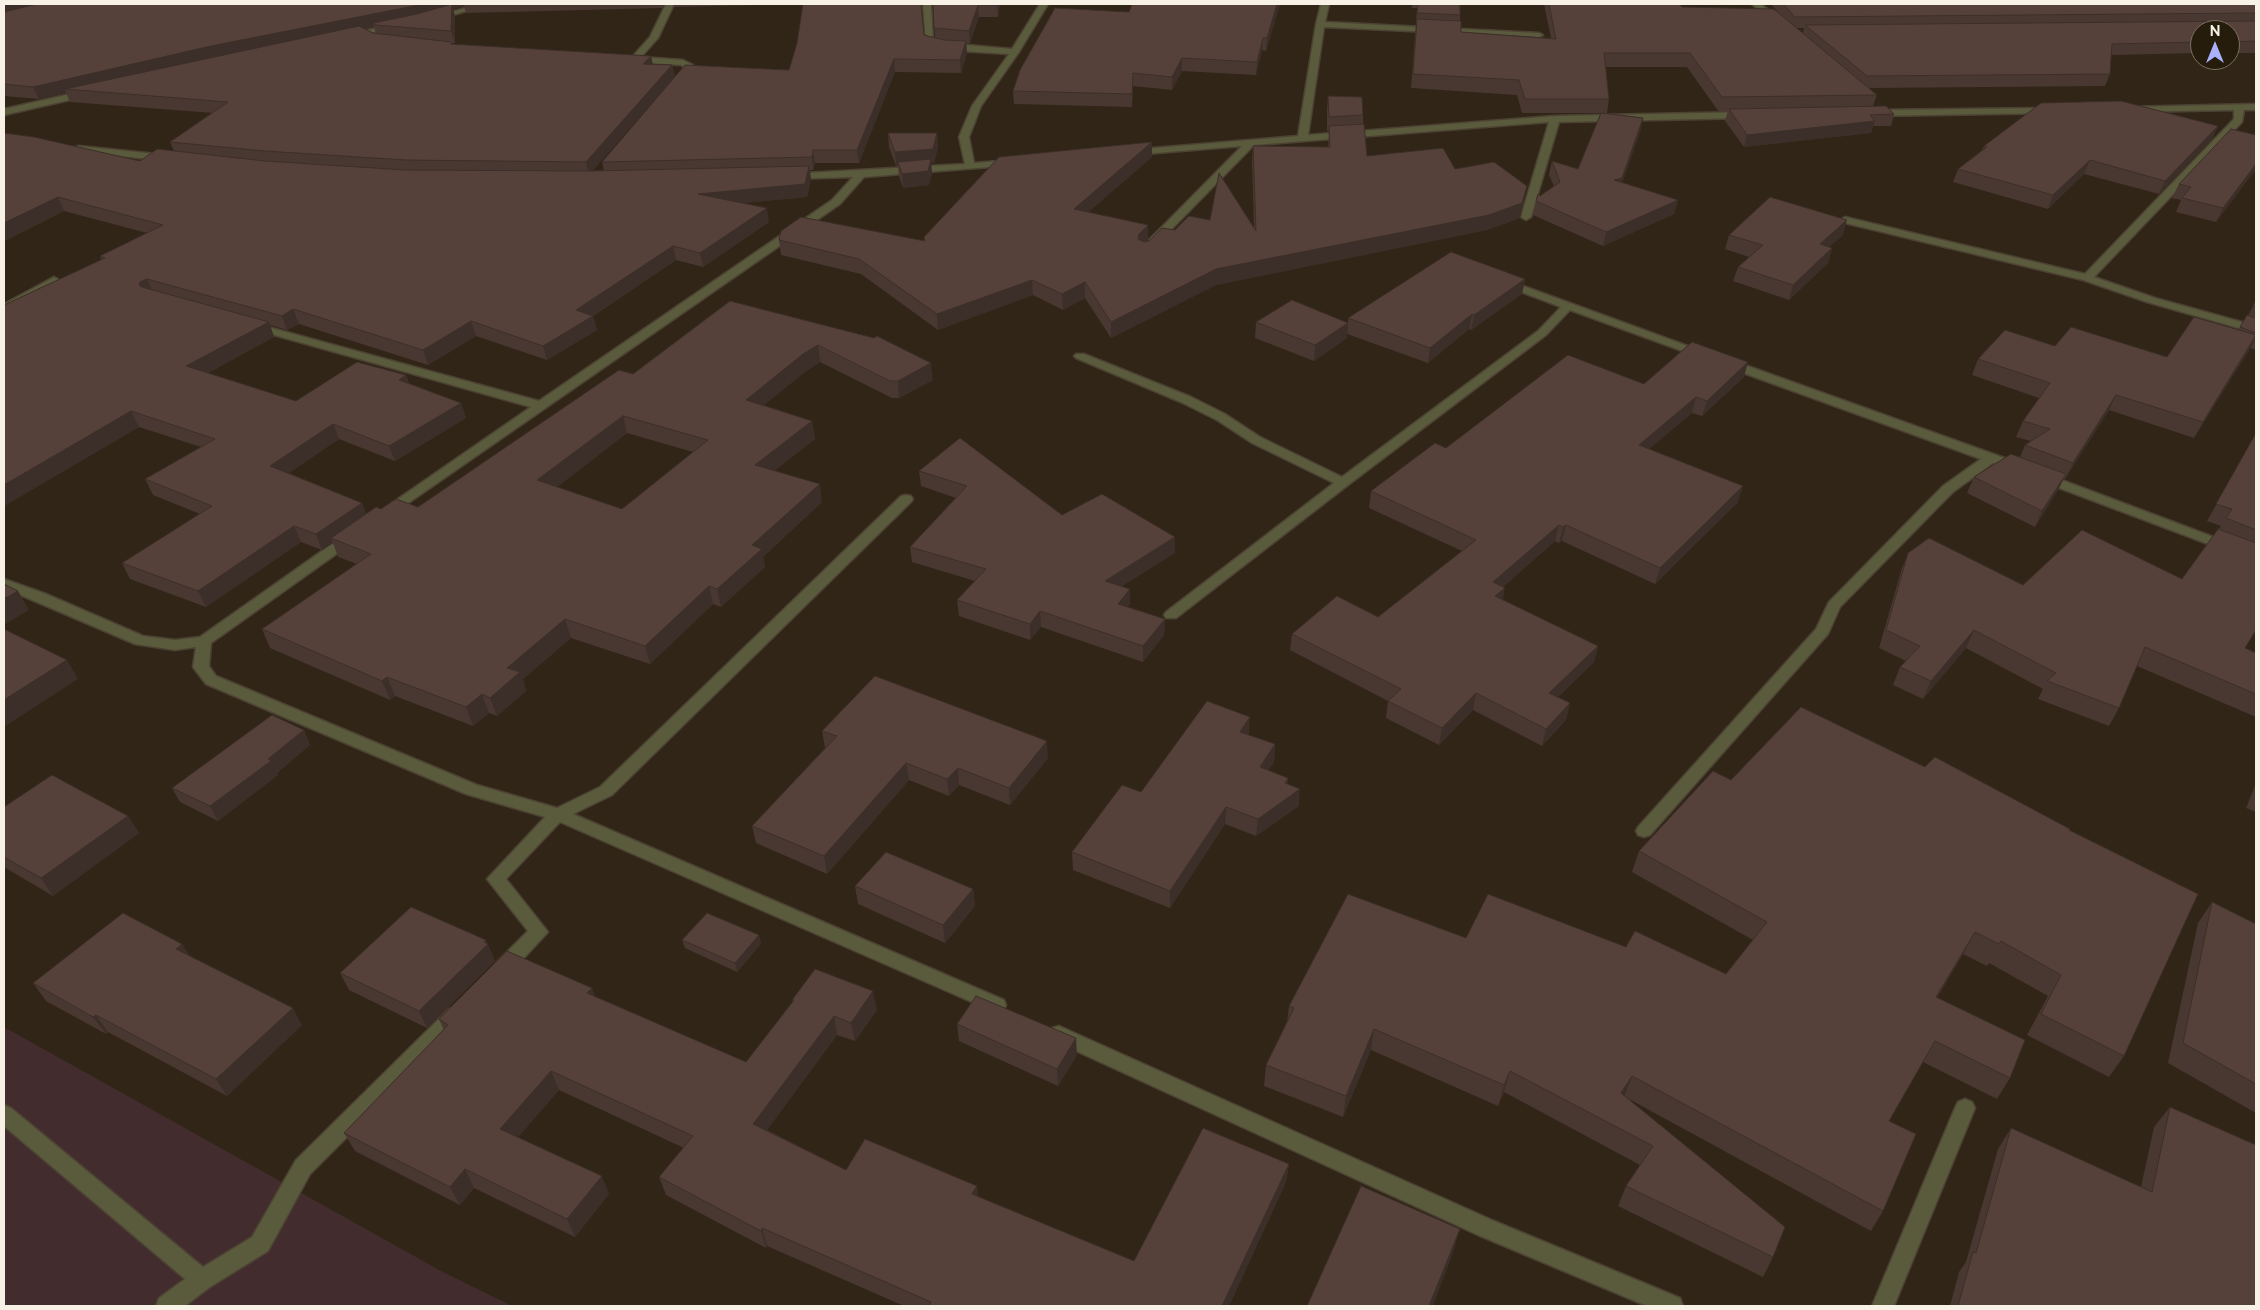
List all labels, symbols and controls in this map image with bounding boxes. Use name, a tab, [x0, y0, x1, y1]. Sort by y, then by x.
north arrow	[2190, 20, 2240, 70]
text: N	[2210, 23, 2220, 39]

